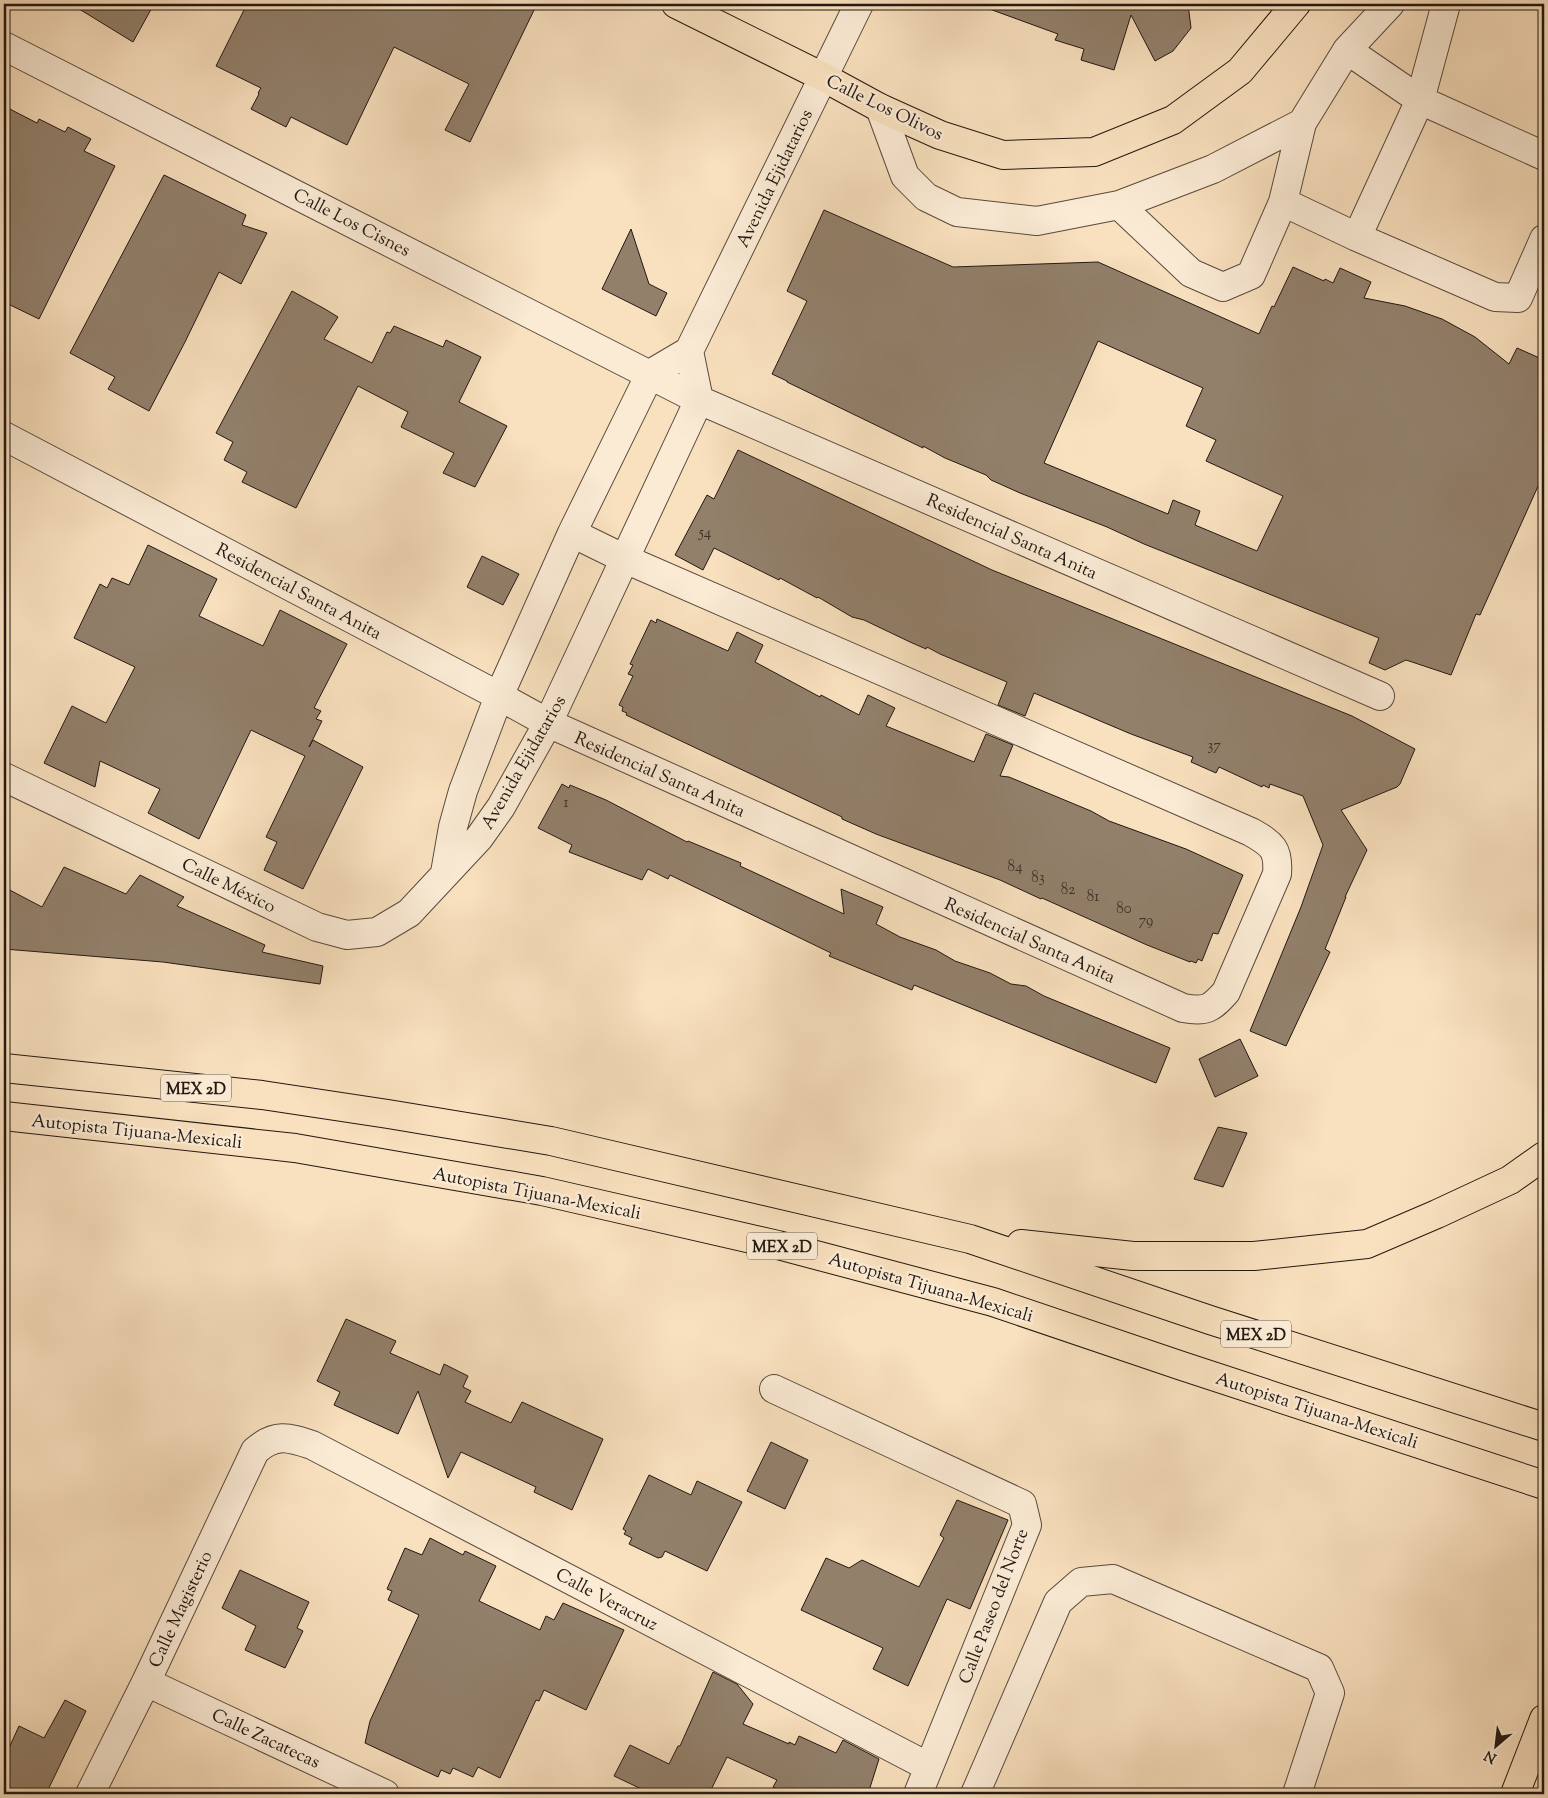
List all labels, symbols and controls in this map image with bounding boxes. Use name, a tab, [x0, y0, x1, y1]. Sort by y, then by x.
street label: Calle Los Olivos	[821, 69, 947, 148]
street label: Avenida Ejidatarios	[731, 105, 821, 252]
street label: Calle Los Cisnes	[288, 183, 414, 265]
street label: Residencial Santa Anita	[922, 488, 1101, 587]
house number: 54	[698, 523, 712, 544]
street label: Residencial Santa Anita	[210, 538, 386, 648]
street label: Avenida Ejidatarios	[476, 691, 574, 835]
street label: Residencial Santa Anita	[570, 726, 749, 825]
house number: 37	[1207, 736, 1221, 757]
house number: 1	[563, 793, 569, 814]
street label: Calle México	[177, 853, 280, 921]
house number: 84	[1008, 857, 1023, 878]
house number: 83	[1031, 868, 1045, 889]
house number: 82	[1061, 880, 1075, 901]
house number: 81	[1087, 887, 1099, 908]
street label: Residencial Santa Anita	[940, 892, 1119, 991]
house number: 80	[1116, 899, 1132, 920]
house number: 79	[1139, 911, 1153, 932]
road number: MEX 2D	[161, 1074, 231, 1102]
street label: Autopista Tijuana-Mexicali	[30, 1109, 243, 1157]
street label: Autopista Tijuana-Mexicali	[430, 1162, 643, 1228]
road number: MEX 2D	[747, 1232, 817, 1260]
street label: Autopista Tijuana-Mexicali	[825, 1247, 1036, 1331]
road number: MEX 2D	[1221, 1320, 1291, 1348]
street label: Autopista Tijuana-Mexicali	[1212, 1367, 1421, 1457]
street label: Calle Paseo del Norte	[953, 1525, 1036, 1688]
street label: Calle Magisterio	[143, 1547, 220, 1673]
street label: Calle Veracruz	[550, 1563, 662, 1639]
street label: Calle Zacatecas	[207, 1703, 324, 1776]
north arrow	[1470, 1720, 1520, 1770]
text: N	[1481, 1744, 1500, 1767]

